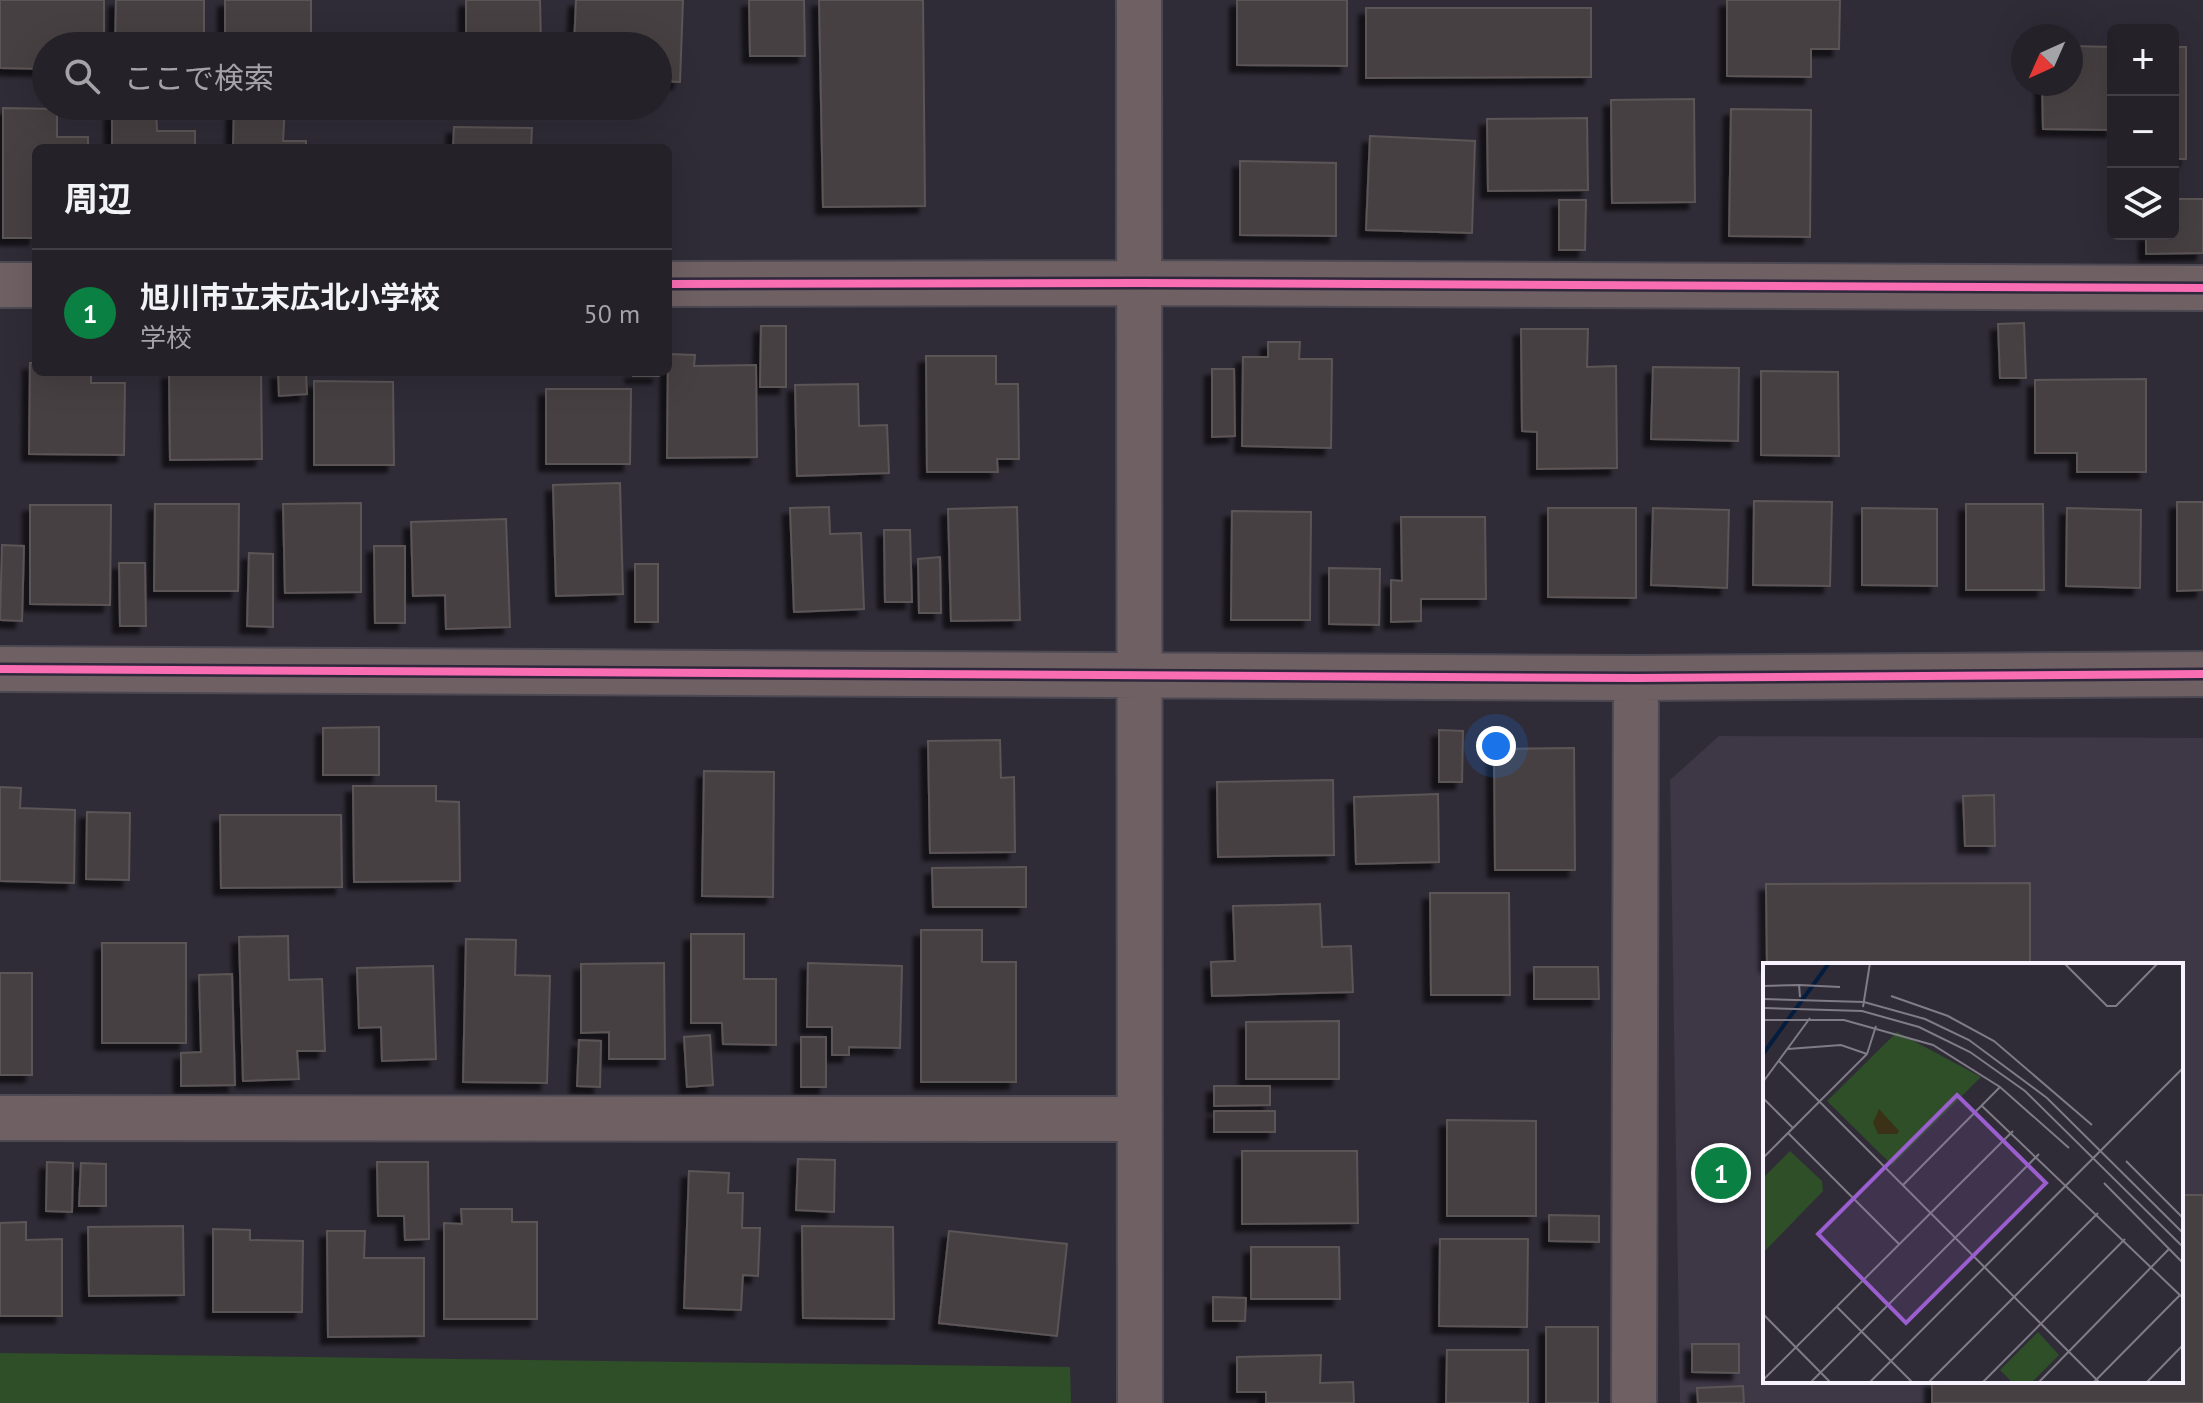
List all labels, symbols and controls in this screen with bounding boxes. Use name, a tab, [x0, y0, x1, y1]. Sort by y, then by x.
north arrow	[2011, 24, 2083, 96]
map controls	[2107, 24, 2179, 240]
button: +	[2107, 24, 2179, 96]
search box	[32, 32, 672, 120]
icon: search	[60, 54, 104, 98]
text: ここで検索	[124, 58, 274, 97]
button: −	[2107, 96, 2179, 168]
button: layers	[2107, 168, 2179, 240]
text: 周辺	[64, 176, 132, 220]
text: 旭川市立末広北小学校	[140, 277, 440, 316]
text: 1	[83, 297, 97, 330]
text: 50 m	[584, 297, 640, 330]
text: 学校	[140, 321, 192, 354]
your location	[1476, 726, 1516, 766]
inset map	[1763, 963, 2183, 1383]
pin: 1	[1695, 1143, 1747, 1203]

